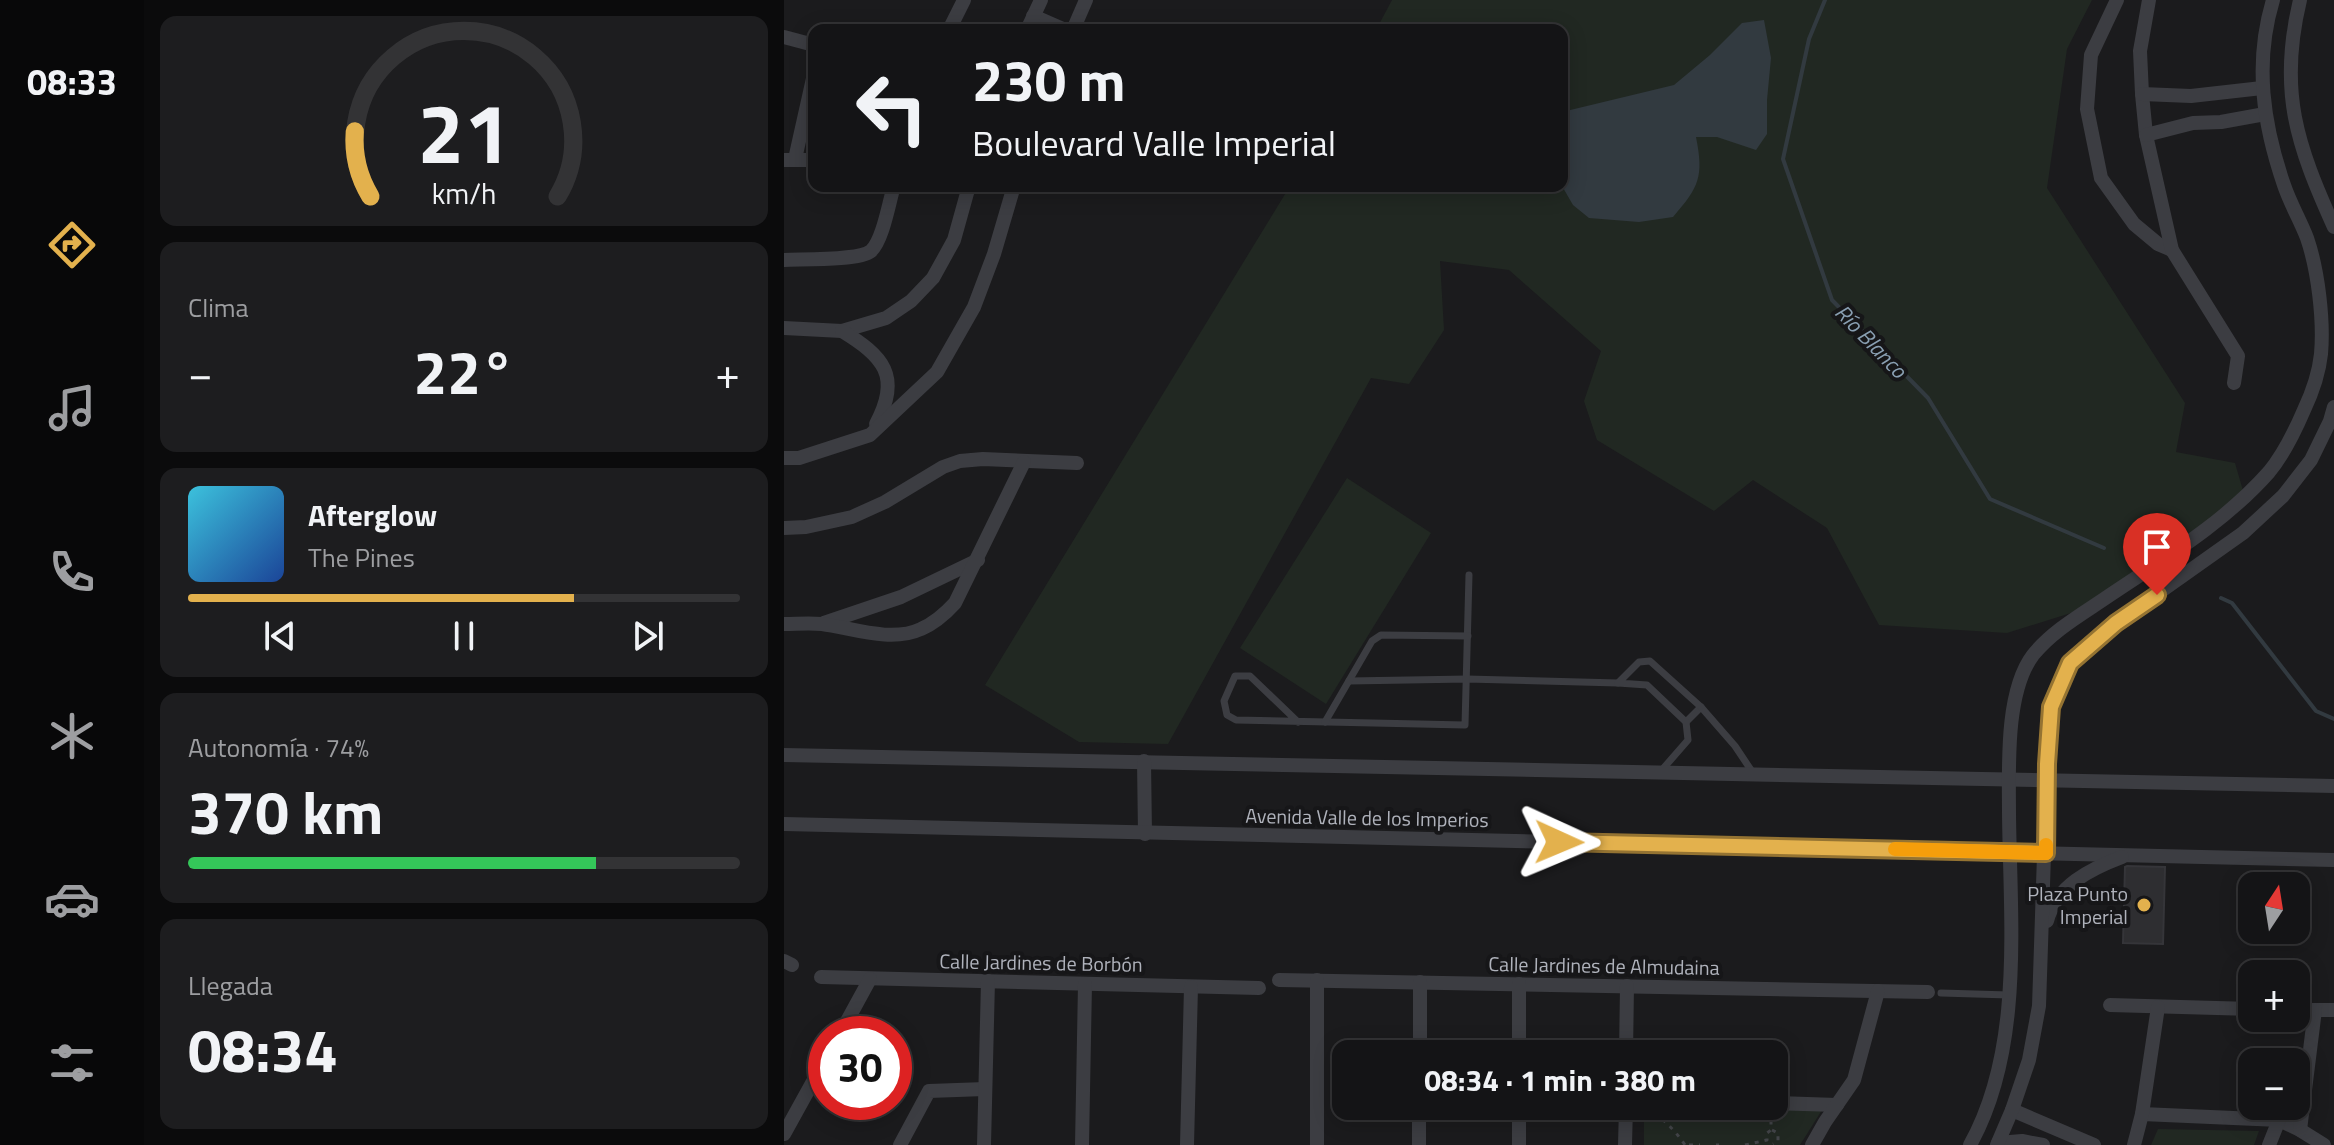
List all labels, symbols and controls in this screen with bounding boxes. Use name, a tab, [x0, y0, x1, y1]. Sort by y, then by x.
text: 230 m	[972, 38, 1125, 123]
text: 08:33	[27, 54, 117, 109]
icon: left	[840, 56, 944, 160]
text: 21	[417, 68, 511, 194]
text: Boulevard Valle Imperial	[972, 115, 1336, 170]
text: km/h	[432, 172, 496, 215]
icon: directions	[44, 217, 100, 273]
text: Clima	[188, 288, 249, 327]
water label: Río Blanco	[1827, 296, 1916, 387]
text: 22°	[414, 326, 514, 417]
text: −	[188, 339, 213, 406]
text: +	[715, 339, 740, 406]
icon: music	[44, 380, 100, 436]
text: Afterglow	[308, 492, 437, 538]
pin	[2123, 513, 2191, 595]
icon: arrive	[2135, 525, 2179, 569]
text: The Pines	[308, 538, 415, 577]
icon: phone	[44, 544, 100, 600]
icon: previous	[258, 614, 302, 658]
icon: pause	[442, 614, 486, 658]
icon: next	[626, 614, 670, 658]
icon: climate	[44, 708, 100, 764]
text: Autonomía · 74%	[188, 728, 369, 767]
text: 370 km	[188, 766, 383, 857]
street label: Avenida Valle de los Imperios	[1245, 800, 1489, 835]
position arrow	[1517, 800, 1601, 884]
icon: car	[44, 871, 100, 927]
north arrow	[2238, 872, 2310, 944]
map controls	[2238, 872, 2310, 1120]
place label: Plaza Punto Imperial	[2027, 878, 2128, 932]
marker: Plaza Punto Imperial	[2135, 896, 2153, 914]
street label: Calle Jardines de Borbón	[939, 945, 1143, 980]
street label: Calle Jardines de Almudaina	[1488, 948, 1720, 983]
button: +	[2238, 960, 2310, 1032]
text: Llegada	[188, 966, 273, 1005]
text: 08:34	[188, 1004, 338, 1095]
speed limit sign: 30	[808, 1016, 912, 1120]
icon: filters	[44, 1035, 100, 1091]
button: −	[2238, 1048, 2310, 1120]
text: 08:34 · 1 min · 380 m	[1424, 1057, 1696, 1103]

